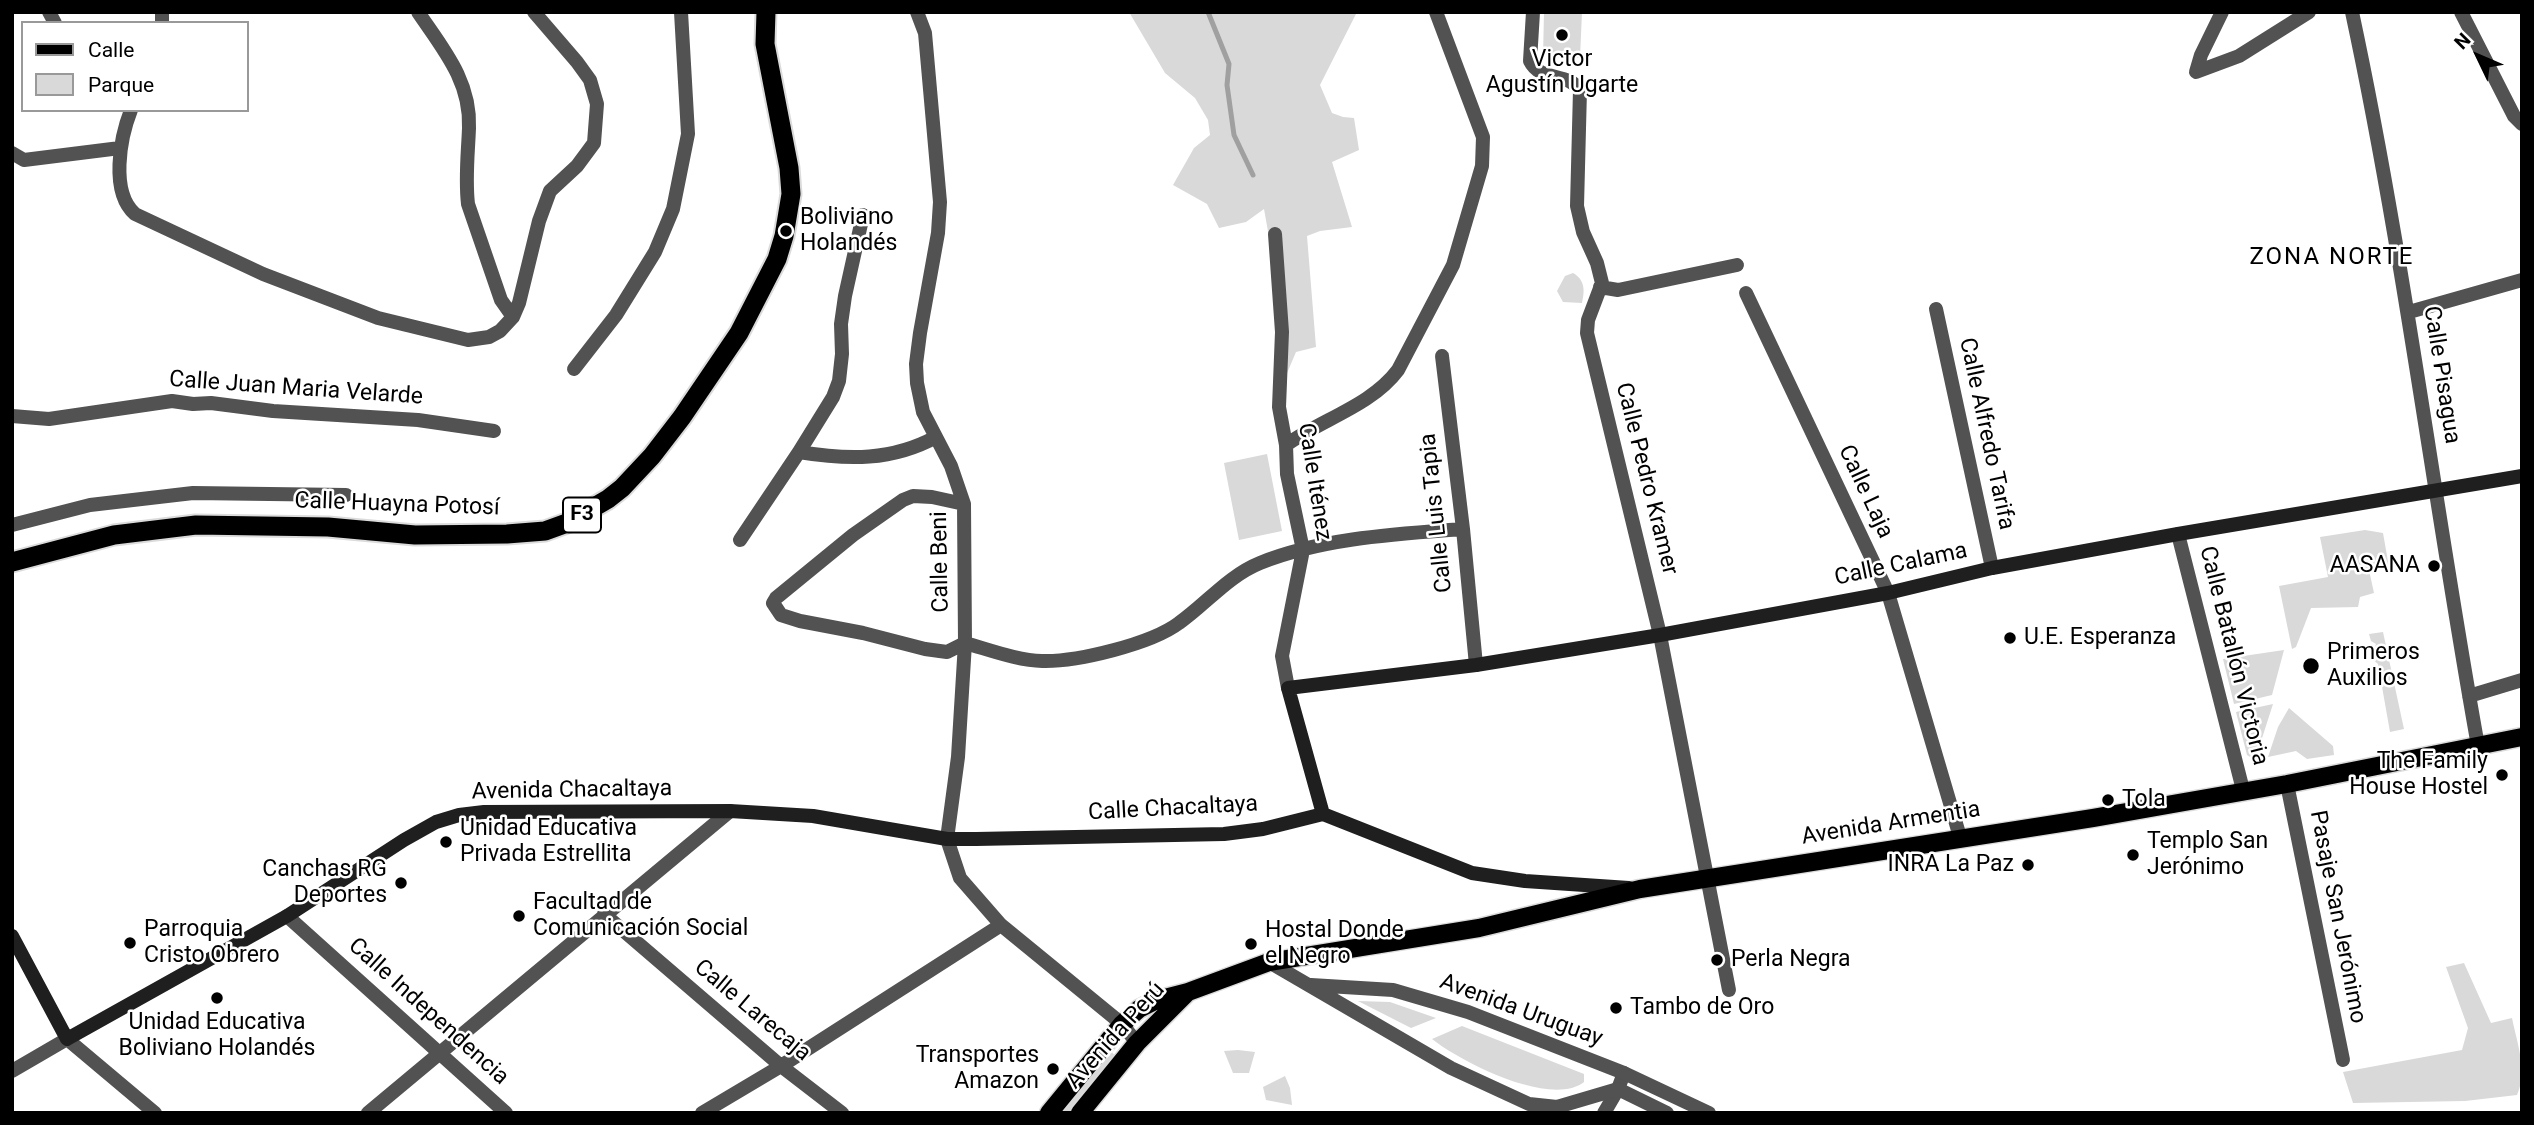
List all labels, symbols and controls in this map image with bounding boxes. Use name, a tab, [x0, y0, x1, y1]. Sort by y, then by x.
legend	[21, 21, 248, 112]
north arrow	[2443, 21, 2513, 91]
marker: Victor Agustín Ugarte	[1554, 27, 1570, 43]
text: N	[2450, 28, 2475, 54]
text: Calle	[88, 38, 134, 62]
place label: Victor Agustín Ugarte	[1486, 46, 1638, 100]
text: Parque	[88, 73, 154, 97]
place label: Boliviano Holandés	[800, 204, 897, 258]
marker: Boliviano Holandés	[778, 223, 794, 239]
district label: ZONA NORTE	[2251, 244, 2413, 272]
street label: Calle Pisagua	[2416, 304, 2466, 446]
street label: Calle Alfredo Tarifa	[1952, 335, 2020, 533]
street label: Calle Juan Maria Velarde	[168, 366, 424, 412]
street label: Calle Pedro Kramer	[1609, 380, 1683, 578]
street label: Calle Iténez	[1291, 421, 1337, 543]
street label: Calle Luis Tapia	[1415, 432, 1459, 594]
street label: Calle Laja	[1831, 441, 1899, 543]
street label: Calle Huayna Potosí	[294, 488, 500, 522]
road number: F3	[563, 498, 601, 532]
street label: Calle Beni	[926, 511, 956, 613]
street label: Calle Calama	[1832, 537, 1970, 593]
street label: Calle Batallón Victoria	[2192, 544, 2274, 768]
place label: AASANA	[2330, 552, 2420, 580]
marker: AASANA	[2426, 558, 2442, 574]
place label: U.E. Esperanza	[2024, 624, 2176, 652]
marker: U.E. Esperanza	[2002, 630, 2018, 646]
place label: Primeros Auxilios	[2327, 639, 2420, 693]
marker: Primeros Auxilios	[2301, 656, 2321, 676]
place label: The Family House Hostel	[2349, 748, 2488, 802]
marker: The Family House Hostel	[2494, 767, 2510, 783]
street label: Avenida Chacaltaya	[472, 775, 672, 807]
place label: Tola	[2122, 786, 2166, 814]
street label: Calle Chacaltaya	[1087, 791, 1259, 827]
marker: Tola	[2100, 792, 2116, 808]
street label: Avenida Armentia	[1800, 796, 1982, 852]
street label: Pasaje San Jerónimo	[2303, 808, 2371, 1026]
place label: Unidad Educativa Privada Estrellita	[460, 815, 637, 869]
place label: Templo San Jerónimo	[2147, 828, 2268, 882]
marker: Unidad Educativa Privada Estrellita	[438, 834, 454, 850]
marker: Templo San Jerónimo	[2125, 847, 2141, 863]
place label: INRA La Paz	[1888, 851, 2014, 879]
place label: Canchas RG Deportes	[262, 856, 387, 910]
marker: INRA La Paz	[2020, 857, 2036, 873]
marker: Canchas RG Deportes	[393, 875, 409, 891]
place label: Facultad de Comunicación Social	[533, 889, 748, 943]
marker: Facultad de Comunicación Social	[511, 908, 527, 924]
place label: Parroquia Cristo Obrero	[144, 916, 280, 970]
place label: Hostal Donde el Negro	[1265, 917, 1404, 971]
street label: Calle Independencia	[342, 933, 514, 1091]
marker: Parroquia Cristo Obrero	[122, 935, 138, 951]
marker: Hostal Donde el Negro	[1243, 936, 1259, 952]
place label: Perla Negra	[1731, 946, 1851, 974]
marker: Perla Negra	[1709, 952, 1725, 968]
street label: Calle Larecaja	[688, 954, 816, 1068]
street label: Avenida Uruguay	[1436, 969, 1606, 1053]
street label: Avenida Perú	[1061, 977, 1171, 1095]
marker: Unidad Educativa Boliviano Holandés	[209, 990, 225, 1006]
place label: Tambo de Oro	[1630, 994, 1774, 1022]
marker: Tambo de Oro	[1608, 1000, 1624, 1016]
place label: Unidad Educativa Boliviano Holandés	[119, 1009, 315, 1063]
place label: Transportes Amazon	[916, 1042, 1039, 1096]
marker: Transportes Amazon	[1045, 1061, 1061, 1077]

